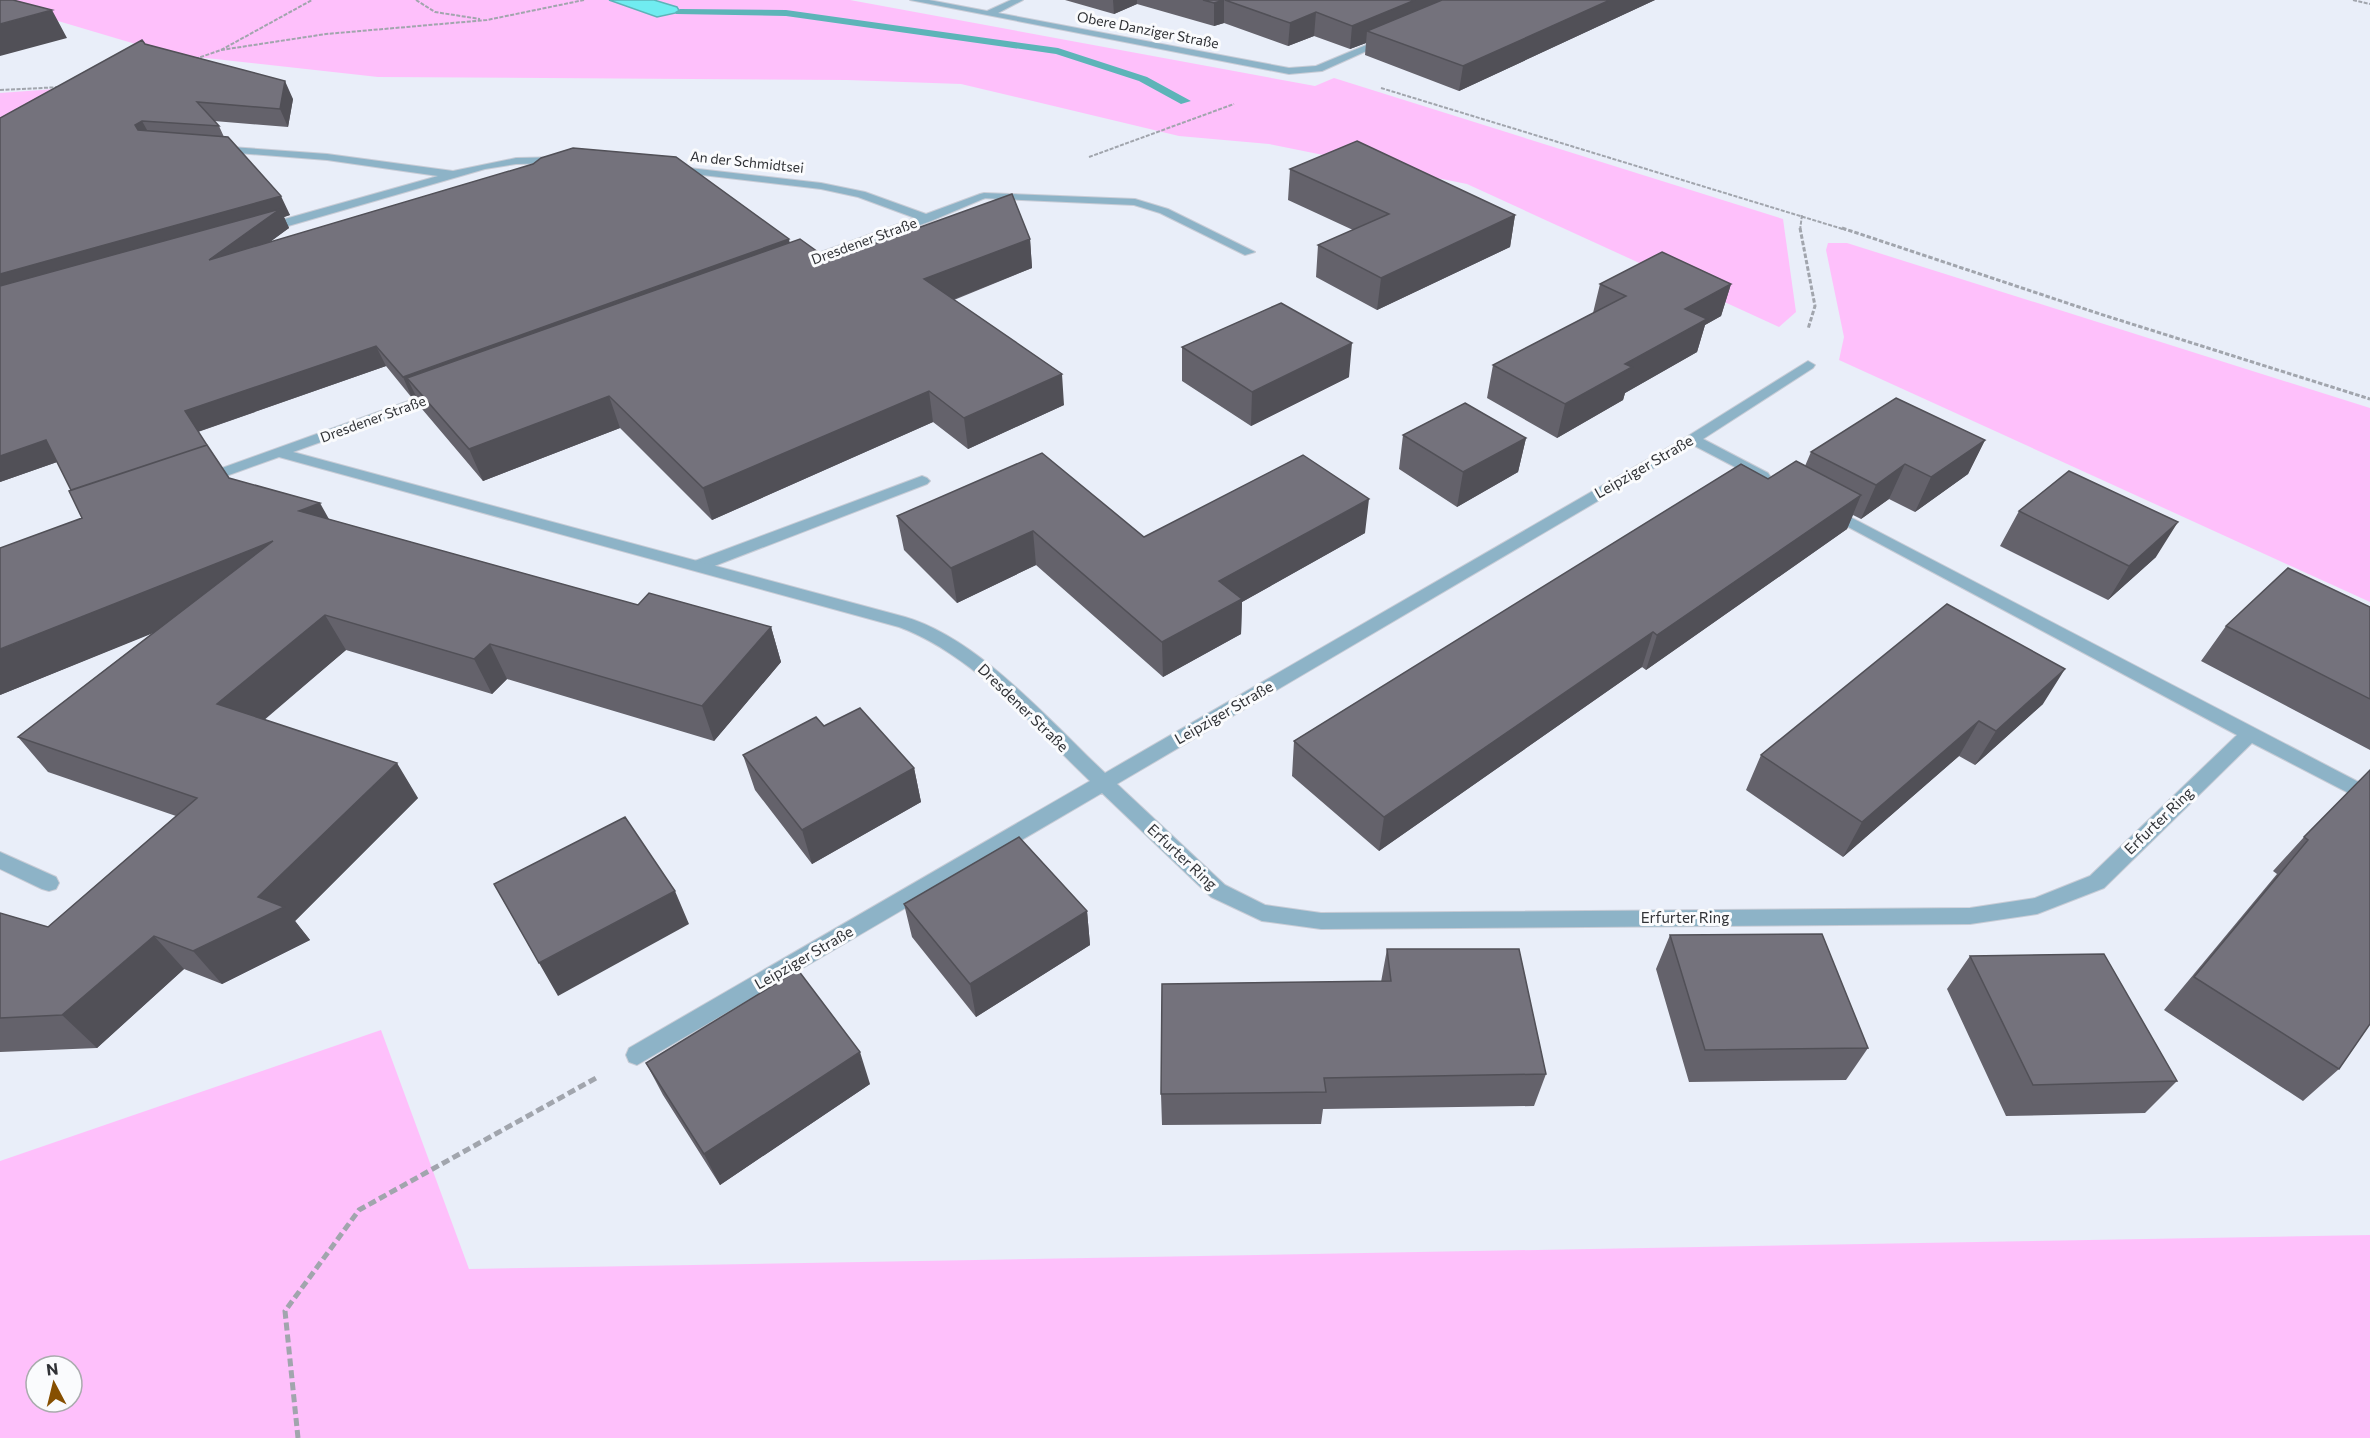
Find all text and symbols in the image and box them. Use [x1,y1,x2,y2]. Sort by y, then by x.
street label: Obere Danziger Straße [1076,7,1221,52]
street label: An der Schmidtsei [689,147,805,176]
street label: Dresdener Straße [809,214,919,268]
street label: Dresdener Straße [318,392,428,446]
street label: Leipziger Straße [1591,431,1696,502]
street label: Dresdener Straße [975,659,1073,755]
street label: Leipziger Straße [1171,677,1276,748]
street label: Erfurter Ring [2120,783,2196,858]
street label: Erfurter Ring [1144,819,1221,893]
street label: Erfurter Ring [1641,908,1729,926]
street label: Leipziger Straße [751,922,856,993]
north arrow [24,1354,84,1414]
text: N [45,1358,59,1379]

